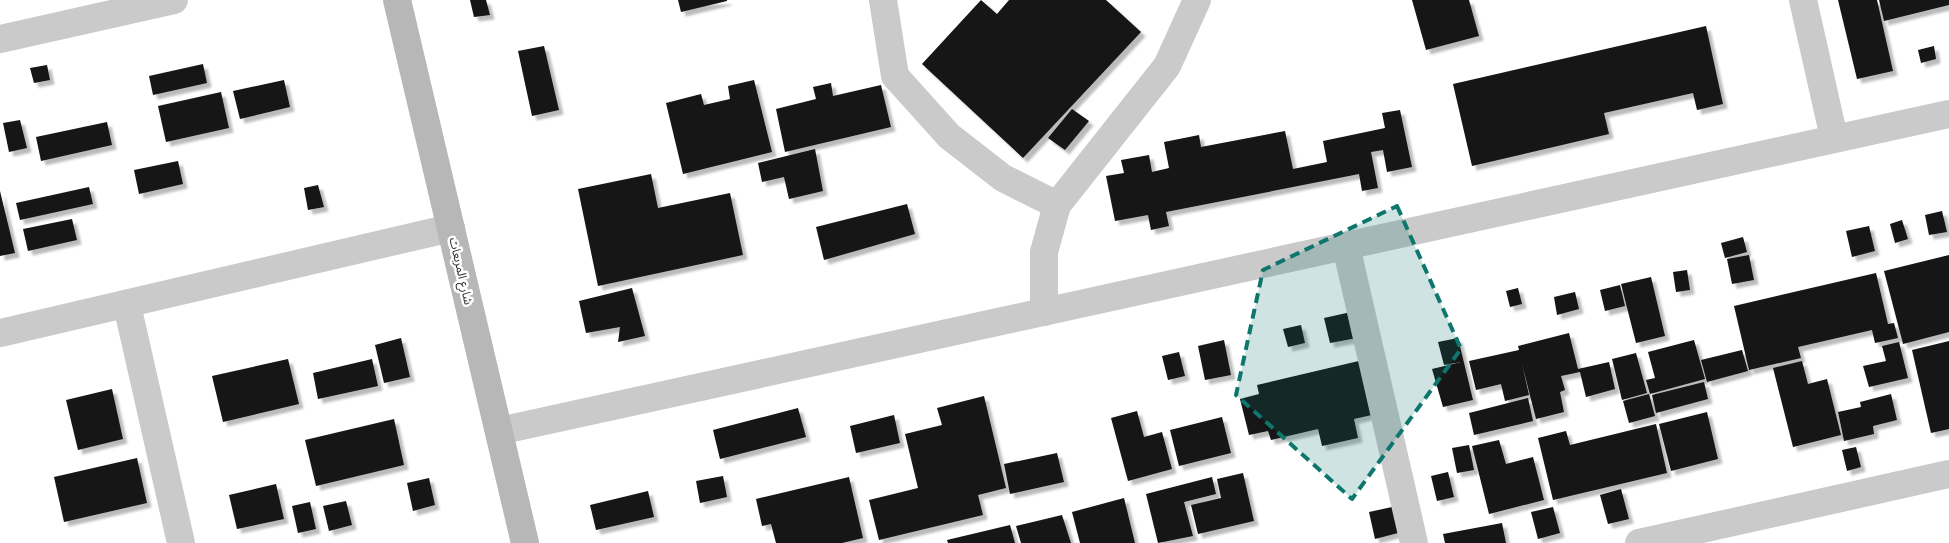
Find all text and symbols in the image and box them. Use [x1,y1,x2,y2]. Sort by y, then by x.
street label: شارع المربعات [445,236,477,306]

